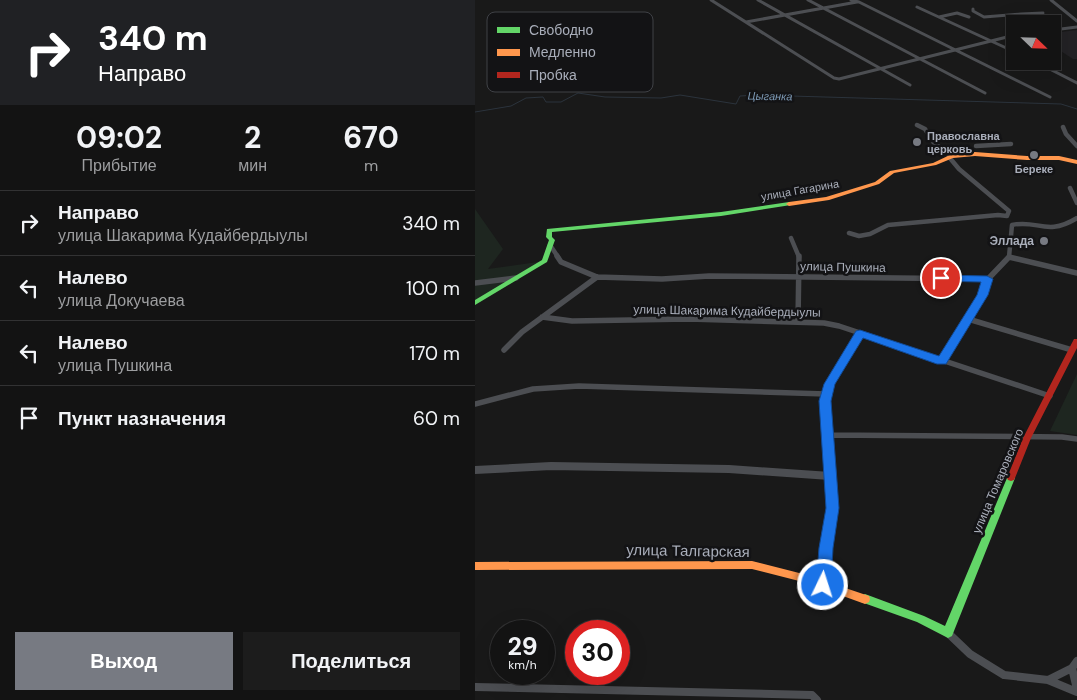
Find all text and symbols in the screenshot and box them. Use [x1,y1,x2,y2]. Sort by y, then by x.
legend [487,12,653,92]
text: 340 m [98,15,208,61]
north arrow [1006,15,1061,70]
map controls [1006,15,1061,70]
icon: right [15,20,80,85]
text: Свободно [529,21,594,39]
text: Медленно [529,43,596,61]
text: Направо [98,59,186,88]
text: Пробка [529,66,577,84]
water label: Цыганка [747,89,793,103]
text: 09:02 [76,118,162,157]
text: 2 [244,118,261,157]
text: 670 [343,118,399,157]
place label: Православна церковь [927,129,1001,156]
marker: Православна церковь [911,136,923,148]
marker: Береке [1028,149,1040,161]
text: Прибытие [82,155,157,176]
text: мин [238,155,267,176]
text: m [364,155,378,176]
place label: Береке [1015,162,1053,176]
street label: улица Гагарина [760,176,841,204]
text: Направо [58,200,139,225]
icon: right [15,209,43,237]
text: 340 m [402,211,460,236]
text: улица Шакарима Кудайбердыулы [58,225,308,246]
place label: Эллада [990,233,1034,249]
marker: Эллада [1038,235,1050,247]
pin [920,257,962,299]
street label: улица Пушкина [800,258,886,276]
icon: arrive [927,264,955,292]
text: Налево [58,265,128,290]
icon: left [15,274,43,302]
text: 100 m [406,276,460,301]
text: улица Докучаева [58,290,185,311]
street label: улица Шакарима Кудайбердыулы [633,301,821,321]
text: Налево [58,330,128,355]
icon: left [15,339,43,367]
text: 170 m [409,341,460,366]
text: улица Пушкина [58,355,172,376]
icon: arrive [15,404,43,432]
text: Пункт назначения [58,406,226,431]
text: 60 m [413,406,460,431]
street label: улица Томаровского [969,426,1027,536]
street label: улица Талгарская [626,540,750,562]
position arrow [796,558,848,610]
speed limit sign: 30 [565,620,630,685]
text: 29 [507,630,538,663]
button: Выход [15,632,233,690]
button: Поделиться [243,632,460,690]
text: km/h [508,657,537,673]

